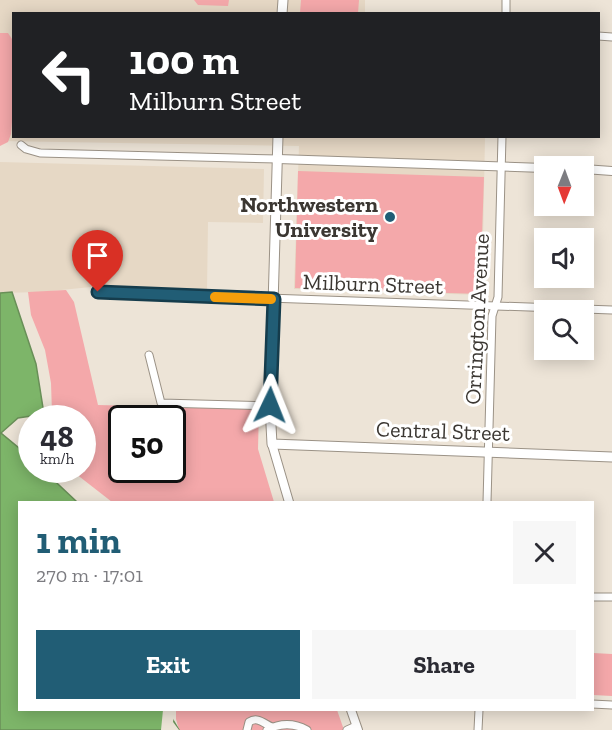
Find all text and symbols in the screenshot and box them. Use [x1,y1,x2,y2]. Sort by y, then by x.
text: 100 m [129,34,239,85]
icon: left [30,36,108,114]
text: Milburn Street [129,85,301,117]
north arrow [534,156,594,216]
map controls [534,156,594,360]
place label: Northwestern University [240,191,378,243]
marker: Northwestern University [383,210,397,224]
button: sound [534,228,594,288]
pin [72,230,123,292]
street label: Orrington Avenue [459,233,495,405]
icon: arrive [81,239,114,272]
street label: Milburn Street [302,268,444,300]
button: search [534,300,594,360]
position arrow [238,373,302,437]
speed limit sign: 50 [108,405,186,483]
street label: Central Street [376,415,511,447]
text: 48 [40,419,74,455]
text: km/h [40,450,74,468]
text: 1 min [36,519,121,562]
button: close [513,521,576,584]
text: 270 m · 17:01 [36,563,143,587]
button: Exit [36,630,300,699]
button: Share [312,630,576,699]

